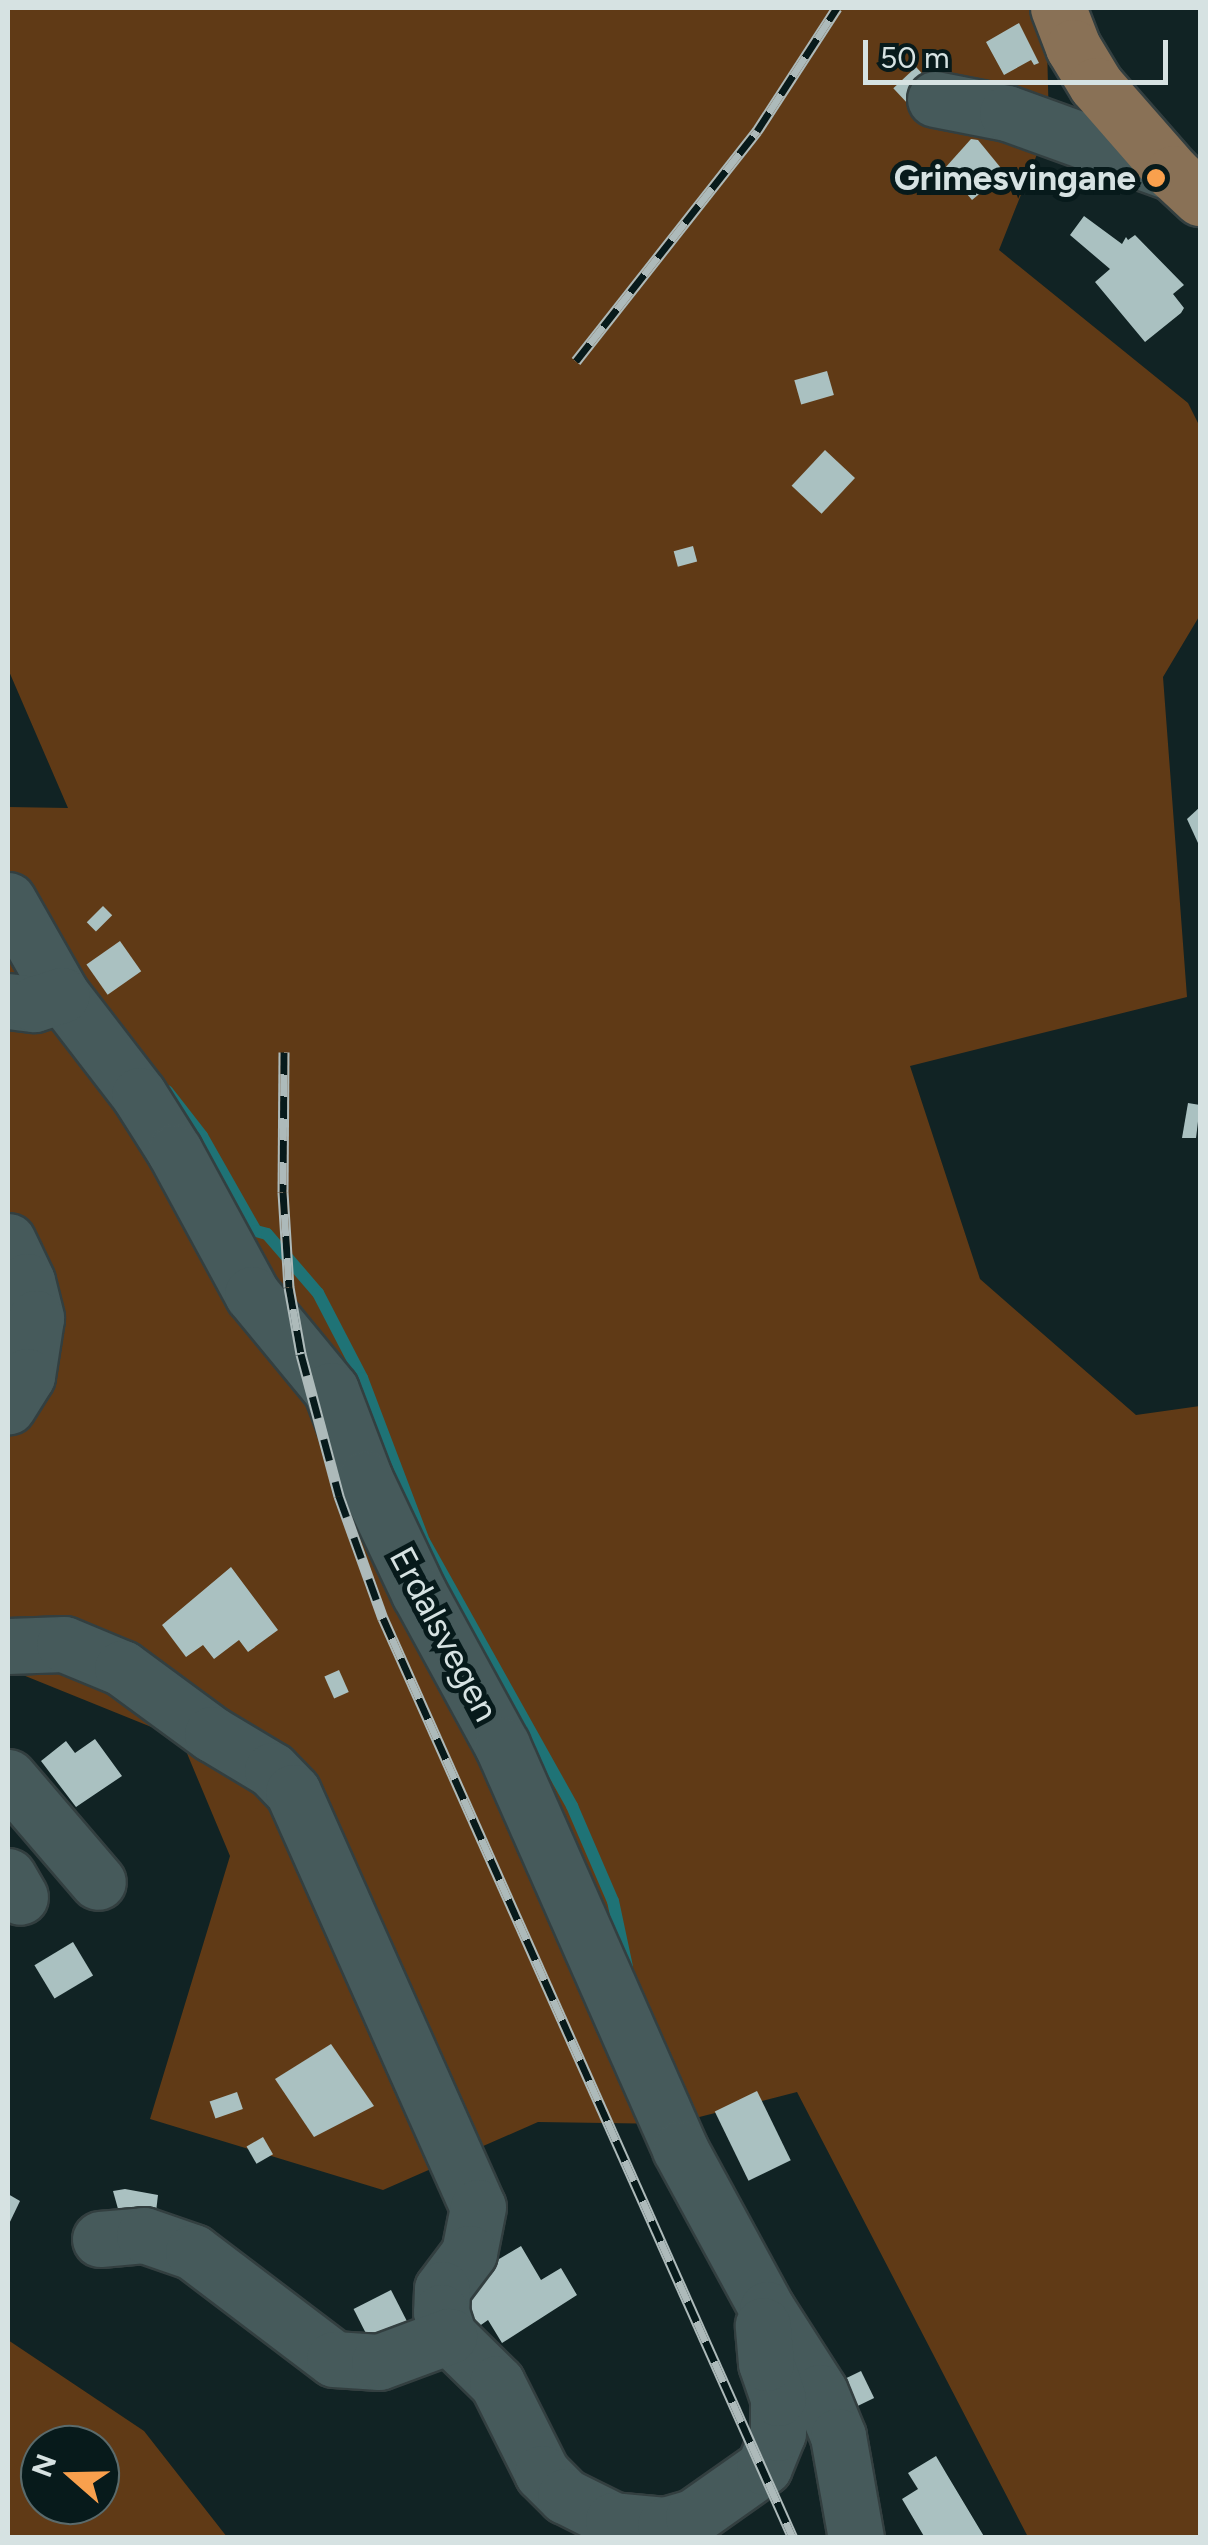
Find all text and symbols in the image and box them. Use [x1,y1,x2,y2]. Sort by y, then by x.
scale bar [868,20,1173,82]
text: 50 m [880,39,949,76]
place label: Grimesvingane [894,157,1136,199]
marker: Grimesvingane [1145,167,1167,189]
street label: Erdalsvegen [381,1540,507,1728]
north arrow [20,2425,120,2525]
text: N [24,2449,63,2481]

